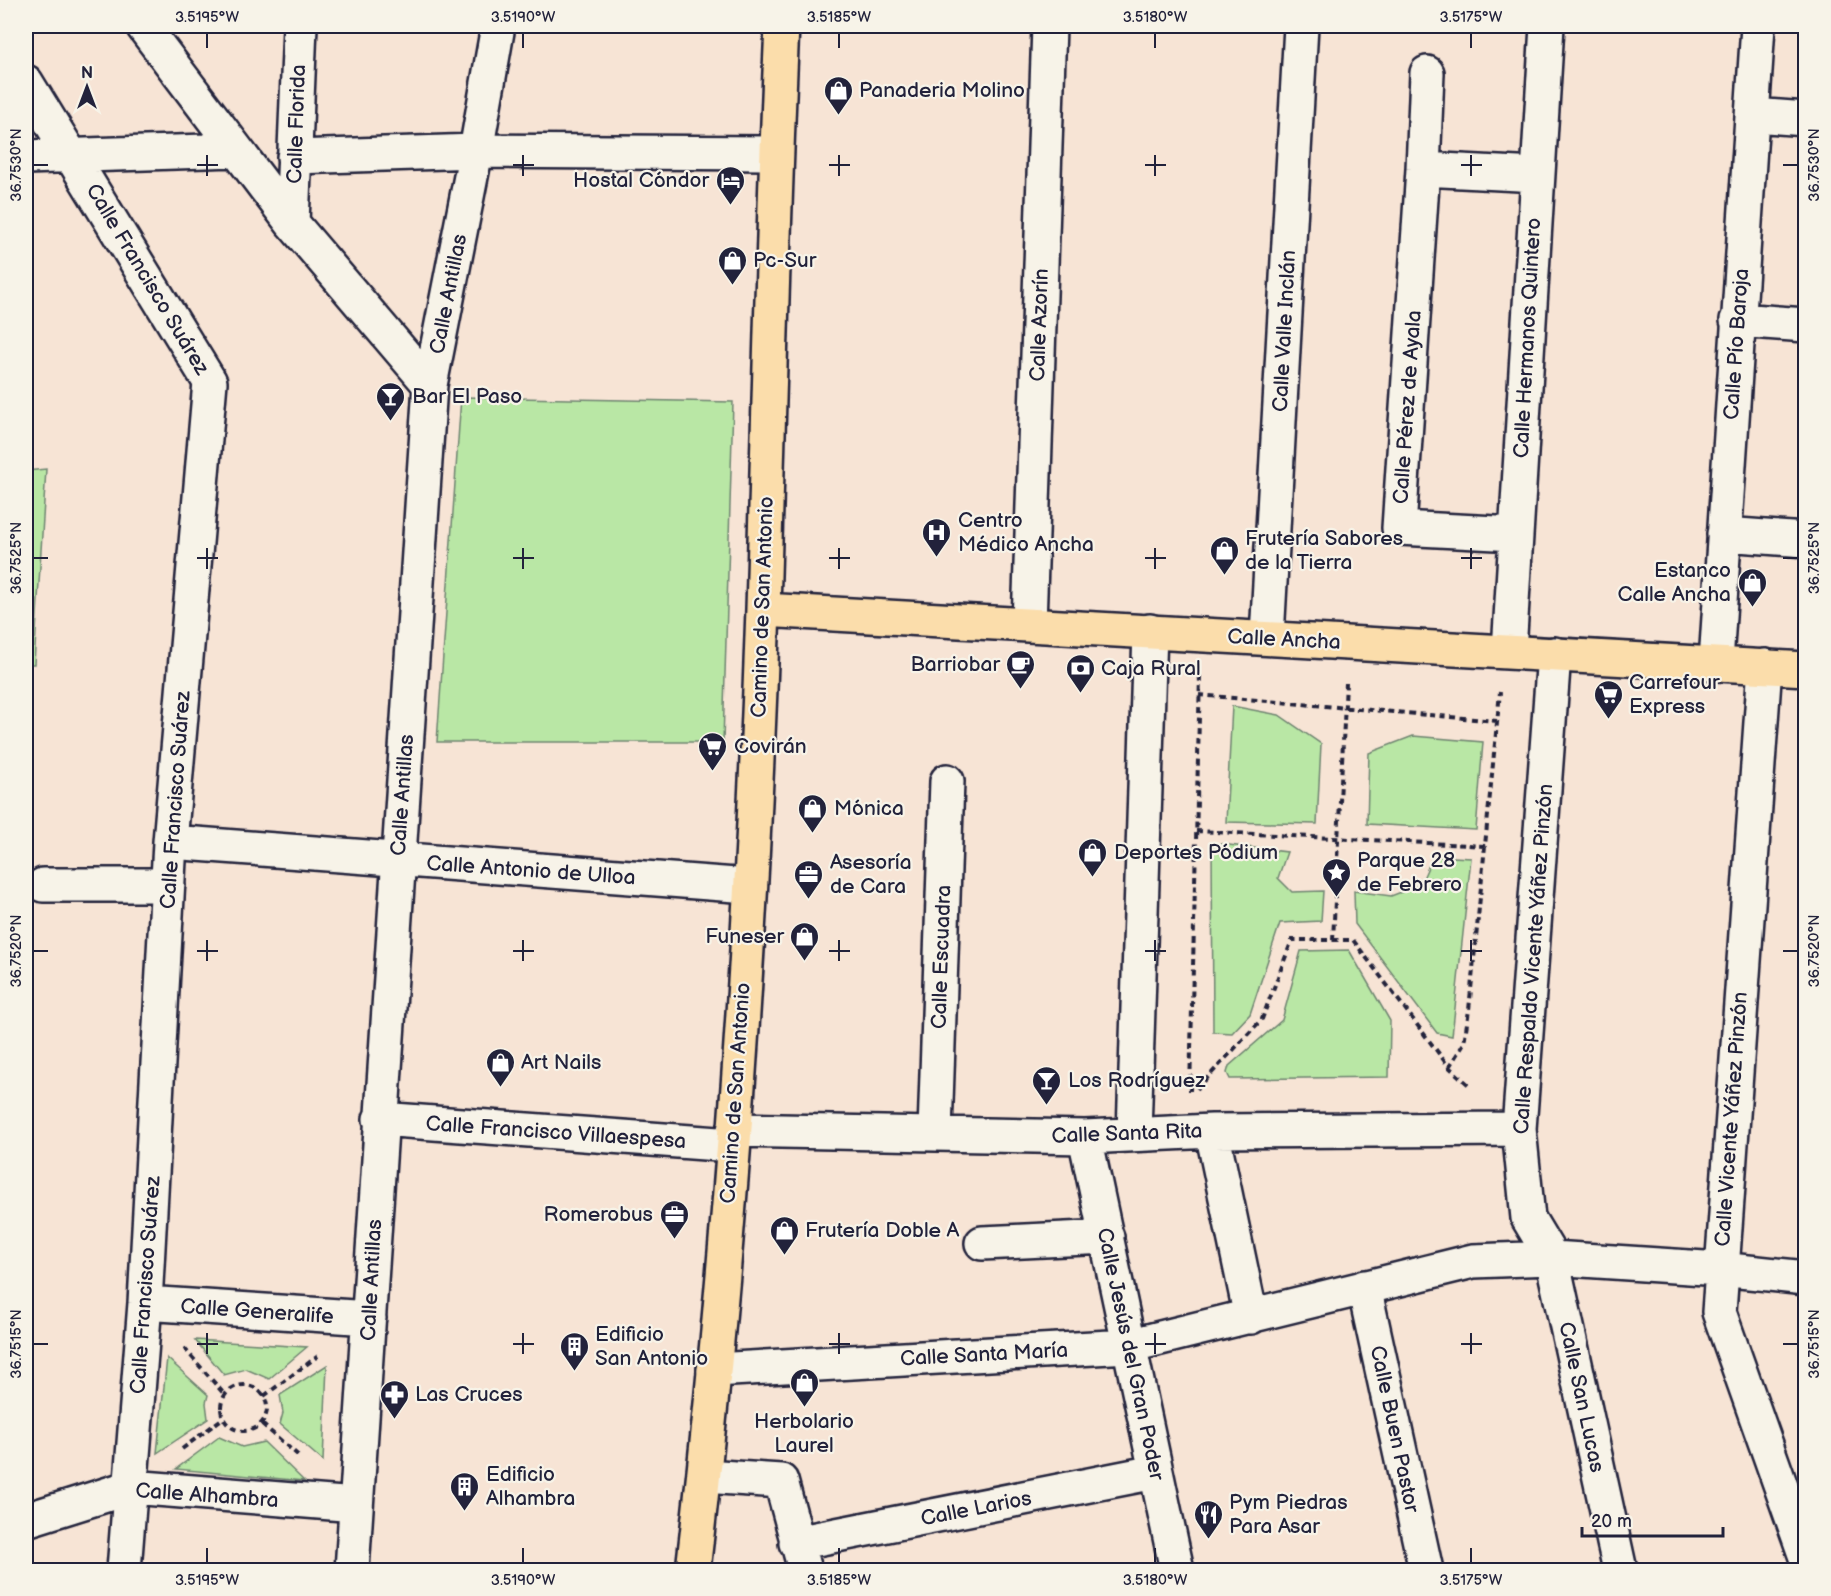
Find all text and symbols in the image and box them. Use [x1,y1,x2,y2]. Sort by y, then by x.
text: 3.5195°W [175,8,239,27]
text: 3.5190°W [491,8,556,27]
text: 3.5185°W [807,8,871,27]
text: 3.5180°W [1123,8,1188,27]
text: 3.5175°W [1440,8,1503,27]
north arrow [57,57,117,117]
text: N [81,64,93,83]
street label: Calle Florida [282,64,311,184]
shop icon: Panaderia Molino [822,74,854,116]
place label: Panaderia Molino [859,78,1025,103]
text: 36.7530°N [7,128,26,202]
text: 36.7530°N [1805,128,1824,202]
hotel icon: Hostal Cóndor [714,164,746,206]
place label: Hostal Cóndor [573,168,709,193]
street label: Calle Francisco Suárez [81,179,215,380]
street label: Calle Hermanos Quintero [1509,217,1546,459]
street label: Calle Antillas [425,232,472,356]
shop icon: Pc-Sur [716,244,748,286]
place label: Pc-Sur [753,248,817,273]
street label: Calle Valle Inclán [1268,250,1301,413]
street label: Calle Pío Baroja [1719,267,1754,421]
street label: Calle Azorín [1025,268,1054,382]
street label: Calle Pérez de Ayala [1388,309,1427,505]
bar icon: Bar El Paso [375,380,407,422]
place label: Bar El Paso [412,384,522,409]
street label: Camino de San Antonio [746,496,779,718]
place label: Centro Médico Ancha [958,508,1094,557]
hospital icon: Centro Médico Ancha [921,516,953,558]
text: 36.7525°N [7,522,26,594]
text: 36.7525°N [1805,522,1824,594]
place label: Frutería Sabores de la Tierra [1245,526,1403,575]
shop icon: Frutería Sabores de la Tierra [1208,534,1240,576]
place label: Estanco Calle Ancha [1617,558,1731,607]
shop icon: Estanco Calle Ancha [1736,566,1768,608]
street label: Calle Ancha [1227,624,1341,655]
cafe icon: Barriobar [1005,648,1037,690]
place label: Barriobar [910,652,1000,677]
bank icon: Caja Rural [1064,652,1096,694]
place label: Caja Rural [1101,656,1201,681]
place label: Carrefour Express [1629,670,1720,719]
supermarket icon: Carrefour Express [1592,678,1624,720]
street label: Calle Francisco Suárez [155,689,196,910]
supermarket icon: Covirán [697,730,729,772]
street label: Calle Antillas [386,733,419,857]
place label: Covirán [734,734,807,759]
street label: Calle Respaldo Vicente Yáñez Pinzón [1509,783,1558,1135]
shop icon: Mónica [797,792,829,834]
place label: Mónica [834,796,904,821]
shop icon: Deportes Pódium [1077,836,1109,878]
place label: Deportes Pódium [1114,840,1278,865]
place label: Parque 28 de Febrero [1357,848,1462,897]
place label: Asesoría de Cara [830,850,912,899]
street label: Calle Antonio de Ulloa [426,851,636,890]
place icon: Parque 28 de Febrero [1320,856,1352,898]
office icon: Asesoría de Cara [793,858,825,900]
street label: Calle Escuadra [926,885,957,1030]
text: 36.7520°N [7,914,26,988]
text: 36.7520°N [1805,914,1824,988]
shop icon: Funeser [789,920,821,962]
place label: Funeser [705,924,784,949]
street label: Camino de San Antonio [715,982,756,1204]
street label: Calle Vicente Yáñez Pinzón [1710,991,1753,1247]
shop icon: Art Nails [484,1046,516,1088]
place label: Art Nails [521,1050,601,1075]
bar icon: Los Rodríguez [1031,1064,1063,1106]
place label: Los Rodríguez [1068,1068,1206,1093]
street label: Calle Francisco Villaespesa [425,1111,687,1154]
street label: Calle Santa Rita [1051,1118,1203,1149]
street label: Calle Francisco Suárez [125,1174,166,1395]
office icon: Romerobus [658,1198,690,1240]
place label: Romerobus [544,1202,653,1227]
shop icon: Frutería Doble A [768,1214,800,1256]
place label: Frutería Doble A [805,1218,960,1243]
street label: Calle Antillas [356,1219,387,1341]
street label: Calle Jesús del Gran Poder [1092,1226,1170,1483]
street label: Calle Generalife [180,1294,334,1329]
text: 36.7515°N [7,1309,26,1379]
text: 36.7515°N [1805,1309,1824,1379]
street label: Calle San Lucas [1553,1320,1610,1475]
place label: Edificio San Antonio [595,1322,708,1371]
building icon: Edificio San Antonio [558,1330,590,1372]
street label: Calle Santa María [899,1338,1069,1371]
street label: Calle Buen Pastor [1365,1343,1425,1515]
shop icon: Herbolario Laurel [788,1366,820,1408]
pharmacy icon: Las Cruces [378,1378,410,1420]
place label: Las Cruces [415,1382,523,1407]
place label: Herbolario Laurel [754,1409,854,1458]
place label: Edificio Alhambra [486,1462,575,1511]
building icon: Edificio Alhambra [449,1470,481,1512]
street label: Calle Alhambra [134,1478,279,1513]
street label: Calle Larios [919,1486,1034,1531]
place label: Pym Piedras Para Asar [1229,1490,1348,1539]
restaurant icon: Pym Piedras Para Asar [1192,1498,1224,1540]
scale bar [1582,1500,1723,1538]
text: 20 m [1591,1511,1632,1532]
text: 3.5195°W [175,1571,239,1590]
text: 3.5190°W [491,1571,556,1590]
text: 3.5185°W [807,1571,871,1590]
text: 3.5180°W [1123,1571,1188,1590]
text: 3.5175°W [1440,1571,1503,1590]

